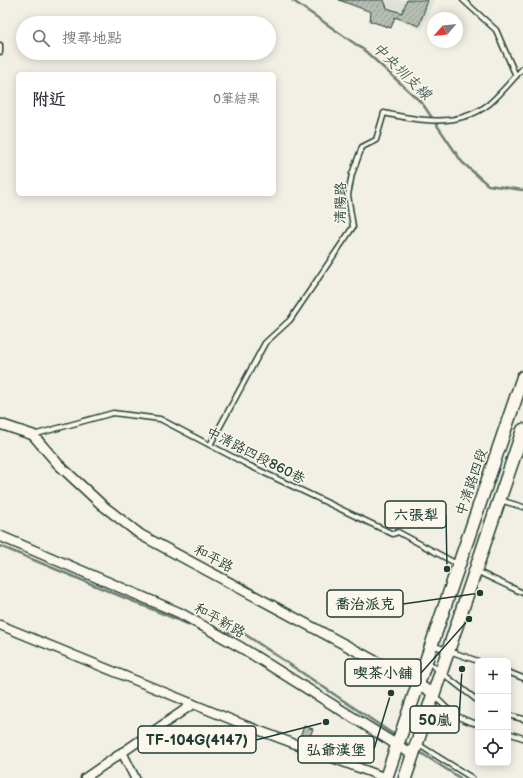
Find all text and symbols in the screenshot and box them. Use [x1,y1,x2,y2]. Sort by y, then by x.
north arrow [427,12,463,48]
search box [16,16,276,60]
icon: search [30,27,52,49]
text: 搜尋地點 [62,29,122,48]
water label: 中央圳支線 [368,38,436,105]
text: 附近 [32,90,66,110]
text: 0筆結果 [213,91,260,107]
street label: 清陽路 [332,182,349,224]
street label: 中清路四段860巷 [203,423,309,488]
street label: 中清路四段 [452,446,491,518]
callout: 六張犁 [385,501,446,528]
text: 六張犁 [393,506,439,525]
street label: 和平路 [191,541,236,576]
callout: 喬治派克 [327,590,403,617]
text: 喬治派克 [335,595,395,614]
street label: 和平新路 [191,599,248,641]
map controls [475,658,511,766]
button: + [475,658,511,694]
callout: 喫茶小舖 [345,659,421,686]
text: 喫茶小舖 [353,664,413,683]
button: − [475,694,511,730]
callout: 50嵐 [410,706,459,733]
text: 50嵐 [418,711,452,730]
callout: TF-104G(4147) [138,726,256,753]
button: locate [475,730,511,766]
text: TF-104G(4147) [146,731,248,750]
callout: 弘爺漢堡 [298,736,374,763]
text: 弘爺漢堡 [306,741,366,760]

